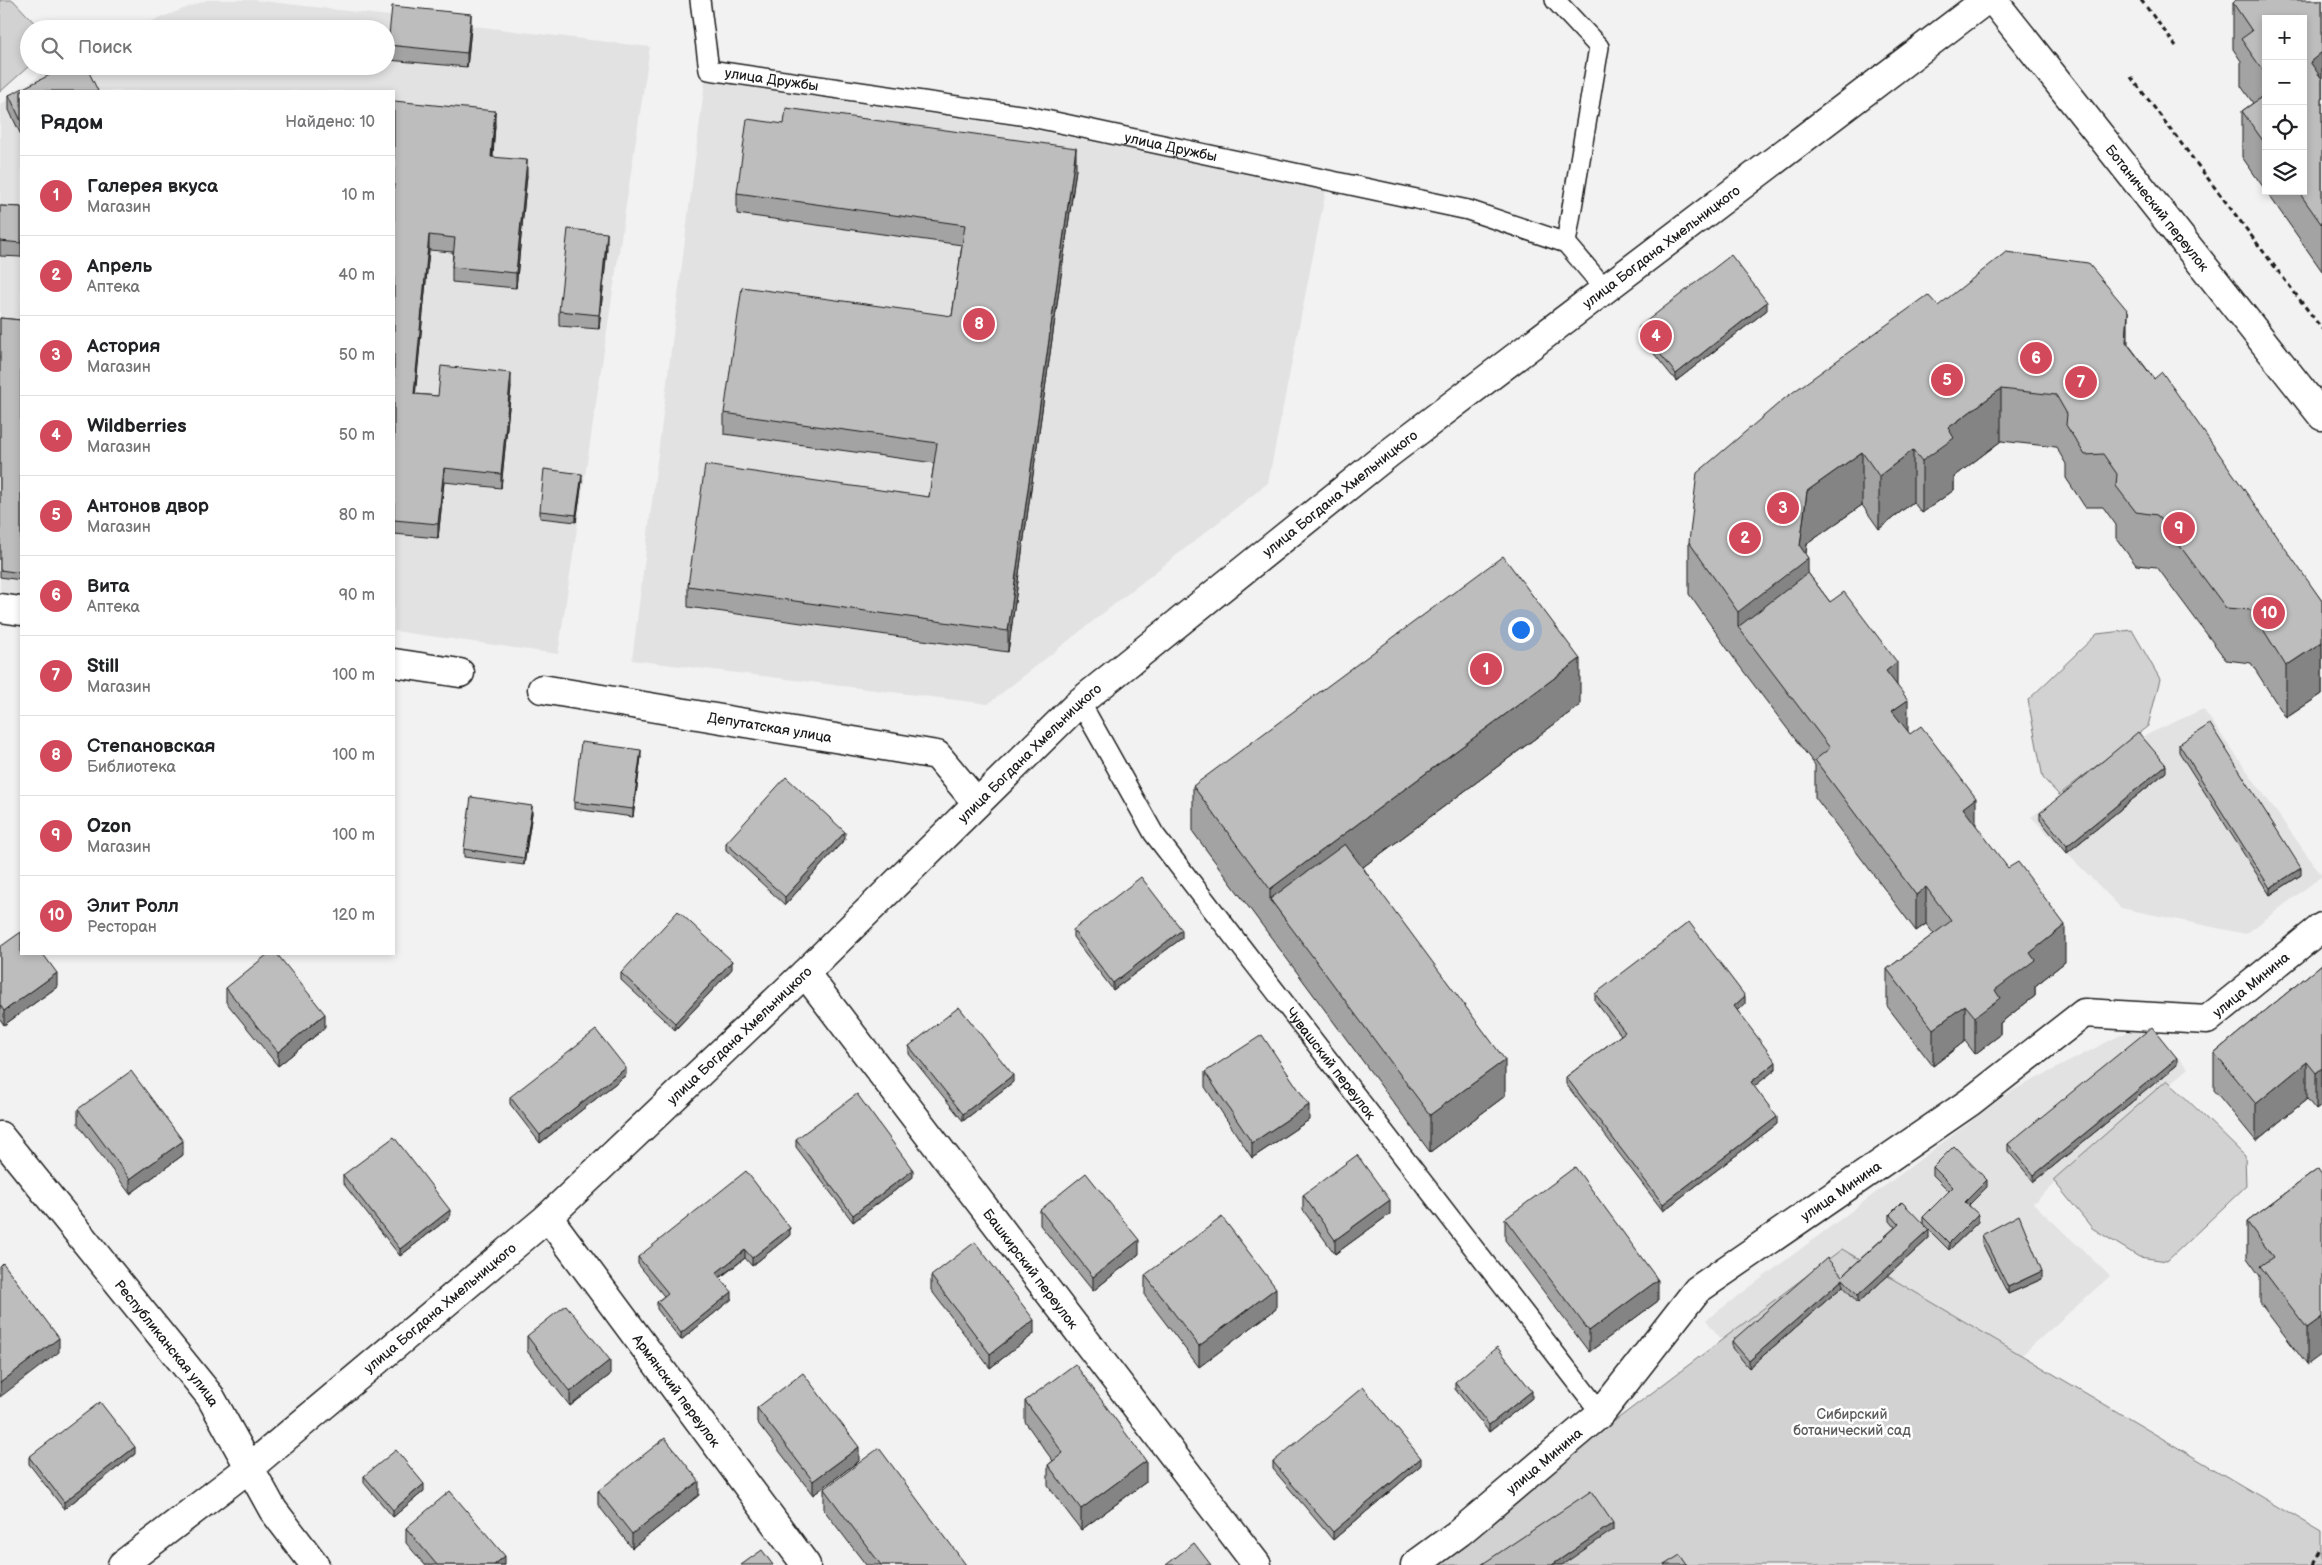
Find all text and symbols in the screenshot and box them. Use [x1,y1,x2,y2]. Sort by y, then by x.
map controls [2262,15,2307,195]
button: + [2262,15,2307,60]
search box [20,20,395,75]
icon: search [38,34,66,62]
text: Поиск [78,36,132,59]
button: − [2262,60,2307,105]
street label: улица Дружбы [724,64,820,94]
button: locate [2262,105,2307,150]
text: Рядом [40,110,103,135]
text: Найдено: 10 [285,113,375,132]
street label: улица Дружбы [1123,129,1219,165]
street label: Ботанический переулок [2102,141,2213,275]
button: layers [2262,150,2307,195]
text: Галерея вкуса [87,175,218,198]
street label: улица Богдана Хмельницкого [1579,181,1743,312]
text: 1 [53,186,59,205]
text: 10 m [342,186,375,205]
text: Магазин [87,198,151,217]
text: Апрель [87,255,152,278]
text: 2 [51,266,61,285]
text: 40 m [338,266,375,285]
text: Аптека [87,278,140,297]
pin: 8 [963,305,995,343]
pin: 4 [1640,317,1672,355]
text: Астория [87,335,161,358]
pin: 6 [2020,339,2052,377]
text: 3 [51,346,61,365]
text: 50 m [339,346,375,365]
text: Магазин [87,358,151,377]
pin: 5 [1931,361,1963,399]
pin: 7 [2065,363,2097,401]
text: Wildberries [87,415,187,438]
text: 4 [51,426,61,445]
text: 50 m [339,426,375,445]
street label: улица Богдана Хмельницкого [1259,426,1421,560]
text: Магазин [87,438,151,457]
pin: 3 [1767,489,1799,527]
text: Антонов двор [87,495,209,518]
text: 5 [51,506,61,525]
text: 80 m [339,506,375,525]
pin: 9 [2163,509,2195,547]
text: Магазин [87,518,151,537]
pin: 2 [1729,519,1761,557]
text: Вита [87,575,130,598]
text: 6 [51,586,61,605]
text: 90 m [339,586,375,605]
pin: 10 [2253,594,2285,632]
text: Аптека [87,598,140,617]
your location [1508,617,1534,643]
pin: 1 [1470,650,1502,688]
text: Still [87,655,119,678]
text: 7 [52,666,60,685]
text: 100 m [332,666,375,685]
text: Магазин [87,678,151,697]
street label: улица Богдана Хмельницкого [954,680,1105,826]
street label: Депутатская улица [706,708,834,746]
text: Степановская [87,735,215,758]
text: 8 [51,746,61,765]
text: 100 m [332,746,375,765]
text: Библиотека [87,758,176,777]
text: Ozon [87,815,131,838]
text: 9 [51,826,61,845]
text: 100 m [332,826,375,845]
text: Магазин [87,838,151,857]
text: Элит Ролл [87,895,179,918]
text: 10 [48,906,64,925]
text: 120 m [332,906,375,925]
text: Ресторан [87,918,157,937]
street label: улица Минина [2209,948,2293,1021]
street label: улица Богдана Хмельницкого [663,963,815,1108]
street label: Чувашский переулок [1282,1004,1380,1123]
street label: улица Минина [1797,1157,1885,1225]
street label: Башкирский переулок [979,1205,1082,1333]
street label: улица Богдана Хмельницкого [360,1239,519,1376]
street label: Республиканская улица [111,1276,223,1410]
street label: Армянский переулок [629,1330,724,1451]
park label: Сибирский ботанический сад [1793,1406,1911,1439]
street label: улица Минина [1503,1424,1586,1498]

